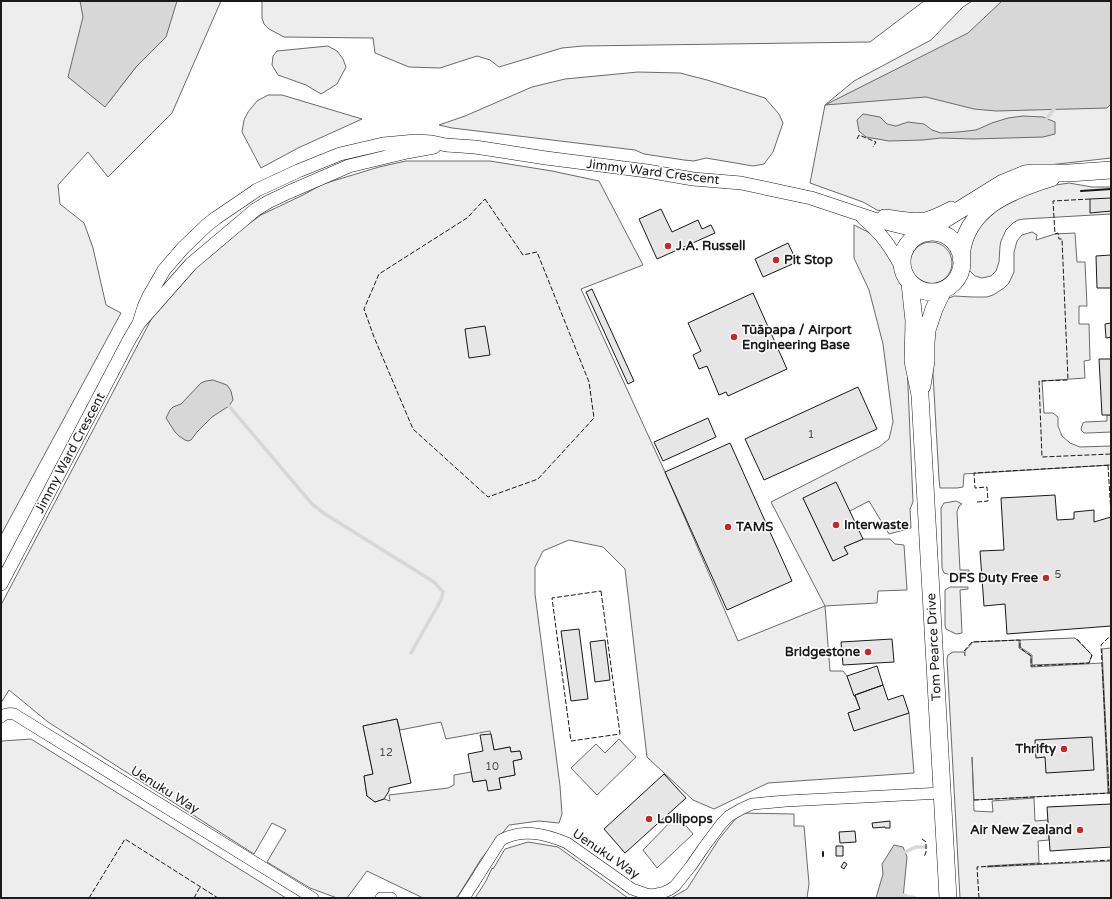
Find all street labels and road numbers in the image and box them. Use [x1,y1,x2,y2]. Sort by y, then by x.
street label: Jimmy Ward Crescent [586,156,721,188]
street label: Jimmy Ward Crescent [31,390,109,516]
street label: Tom Pearce Drive [923,593,945,701]
street label: Uenuku Way [128,763,202,817]
street label: Uenuku Way [569,826,643,882]

